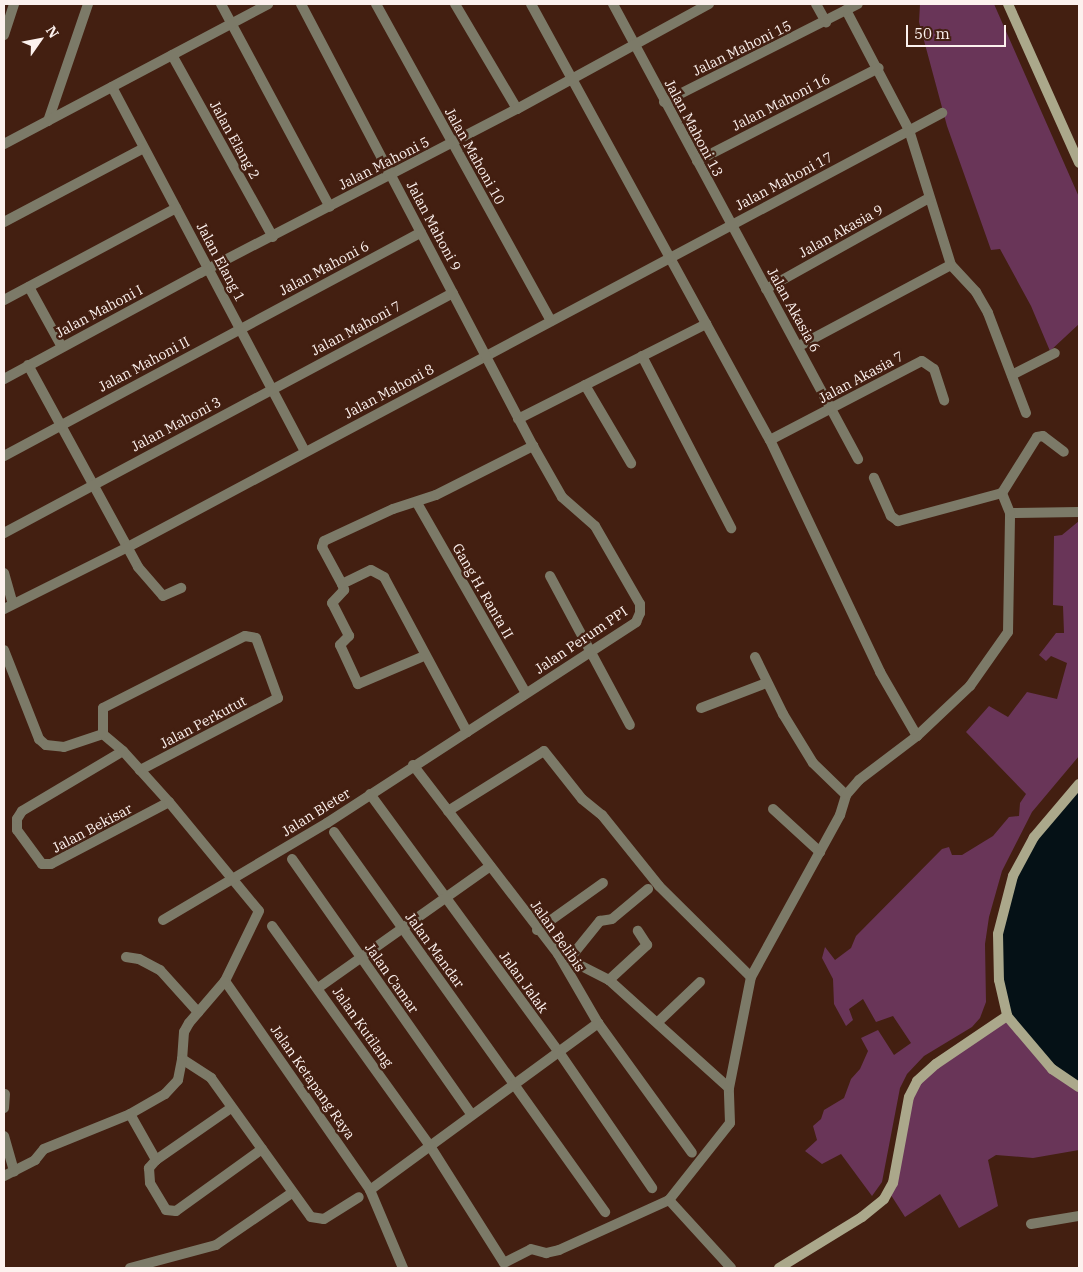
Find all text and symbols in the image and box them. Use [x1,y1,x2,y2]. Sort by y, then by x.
north arrow [15,15,65,65]
scale bar [908,15,1008,47]
street label: Jalan Mahoni 15 [690,17,794,79]
text: N [42,22,63,41]
text: 50 m [914,24,950,43]
street label: Jalan Mahoni 16 [729,70,833,134]
street label: Jalan Mahoni 13 [661,76,727,180]
street label: Jalan Elang 2 [207,98,263,182]
street label: Jalan Mahoni 10 [441,105,509,207]
street label: Jalan Mahoni 5 [336,133,432,193]
street label: Jalan Mahoni 17 [732,148,836,214]
street label: Jalan Mahoni 9 [403,178,465,274]
street label: Jalan Akasia 9 [796,201,886,261]
street label: Jalan Elang 1 [193,220,249,304]
street label: Jalan Mahoni 6 [276,237,372,299]
street label: Jalan Akasia 6 [764,265,824,355]
street label: Jalan Mahoni I [53,281,145,341]
street label: Jalan Mahoni 7 [308,297,404,359]
street label: Jalan Mahoni II [96,333,192,395]
street label: Jalan Akasia 7 [816,348,906,406]
street label: Jalan Mahoni 8 [341,360,437,422]
street label: Jalan Mahoni 3 [128,393,224,455]
street label: Gang H. Ranta II [449,540,517,642]
street label: Jalan Perum PPI [532,603,630,677]
street label: Jalan Perkutut [157,692,249,752]
street label: Jalan Bleter [279,784,353,840]
street label: Jalan Bekisar [49,800,135,856]
street label: Jalan Belibis [527,897,589,975]
street label: Jalan Mandar [402,909,468,991]
street label: Jalan Camar [362,940,422,1016]
street label: Jalan Jalak [496,948,552,1016]
street label: Jalan Kutilang [329,984,397,1070]
street label: Jalan Ketapang Raya [267,1022,359,1142]

